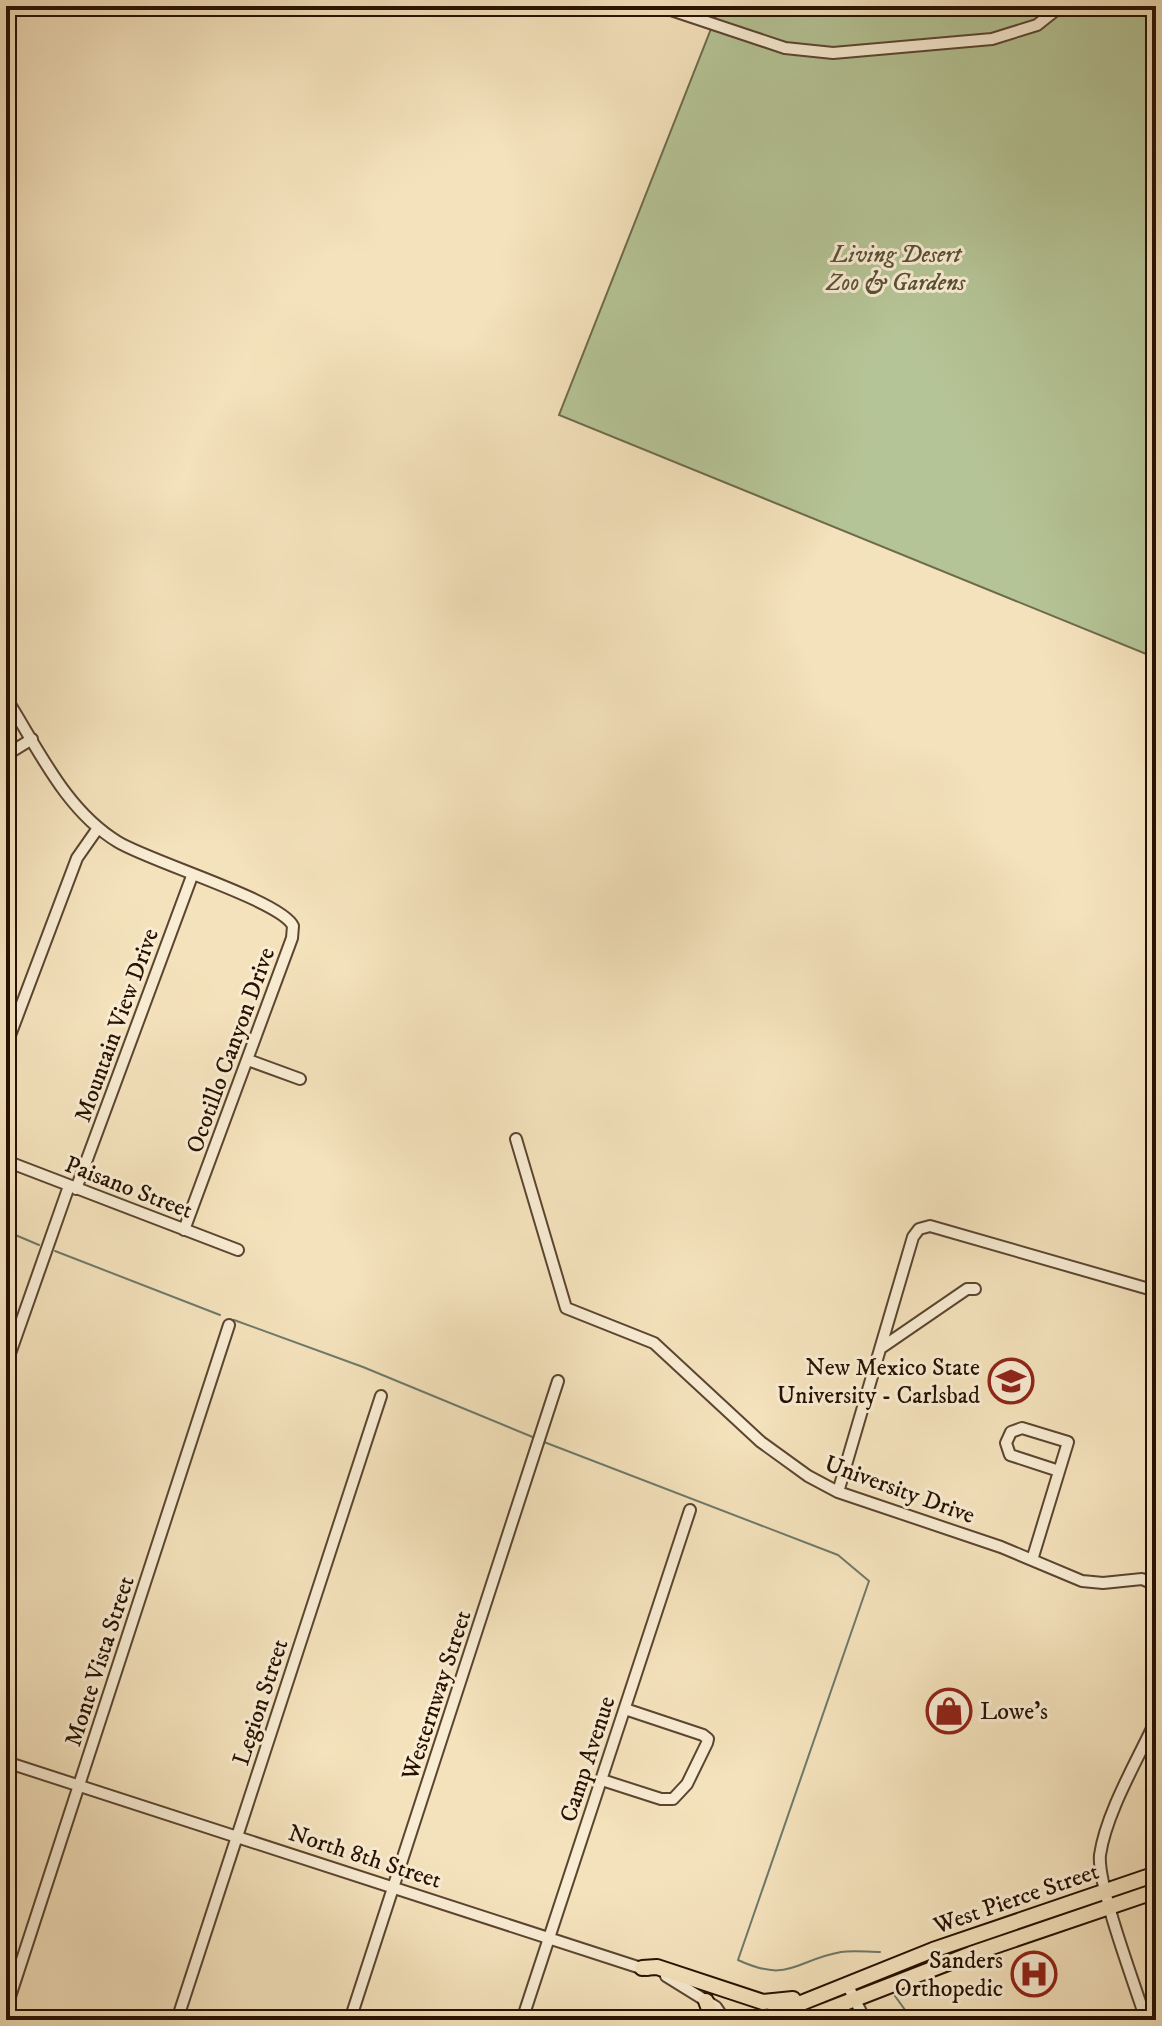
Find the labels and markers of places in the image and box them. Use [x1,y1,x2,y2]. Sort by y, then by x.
place label: New Mexico State University - Carlsbad [777,1353,980,1411]
school or university icon: New Mexico State University - Carlsbad [987,1357,1035,1405]
shop icon: Lowe's [925,1687,973,1735]
place label: Lowe's [980,1697,1048,1727]
place label: Sanders Orthopedic [895,1946,1003,2004]
hospital icon: Sanders Orthopedic [1010,1950,1058,1998]

